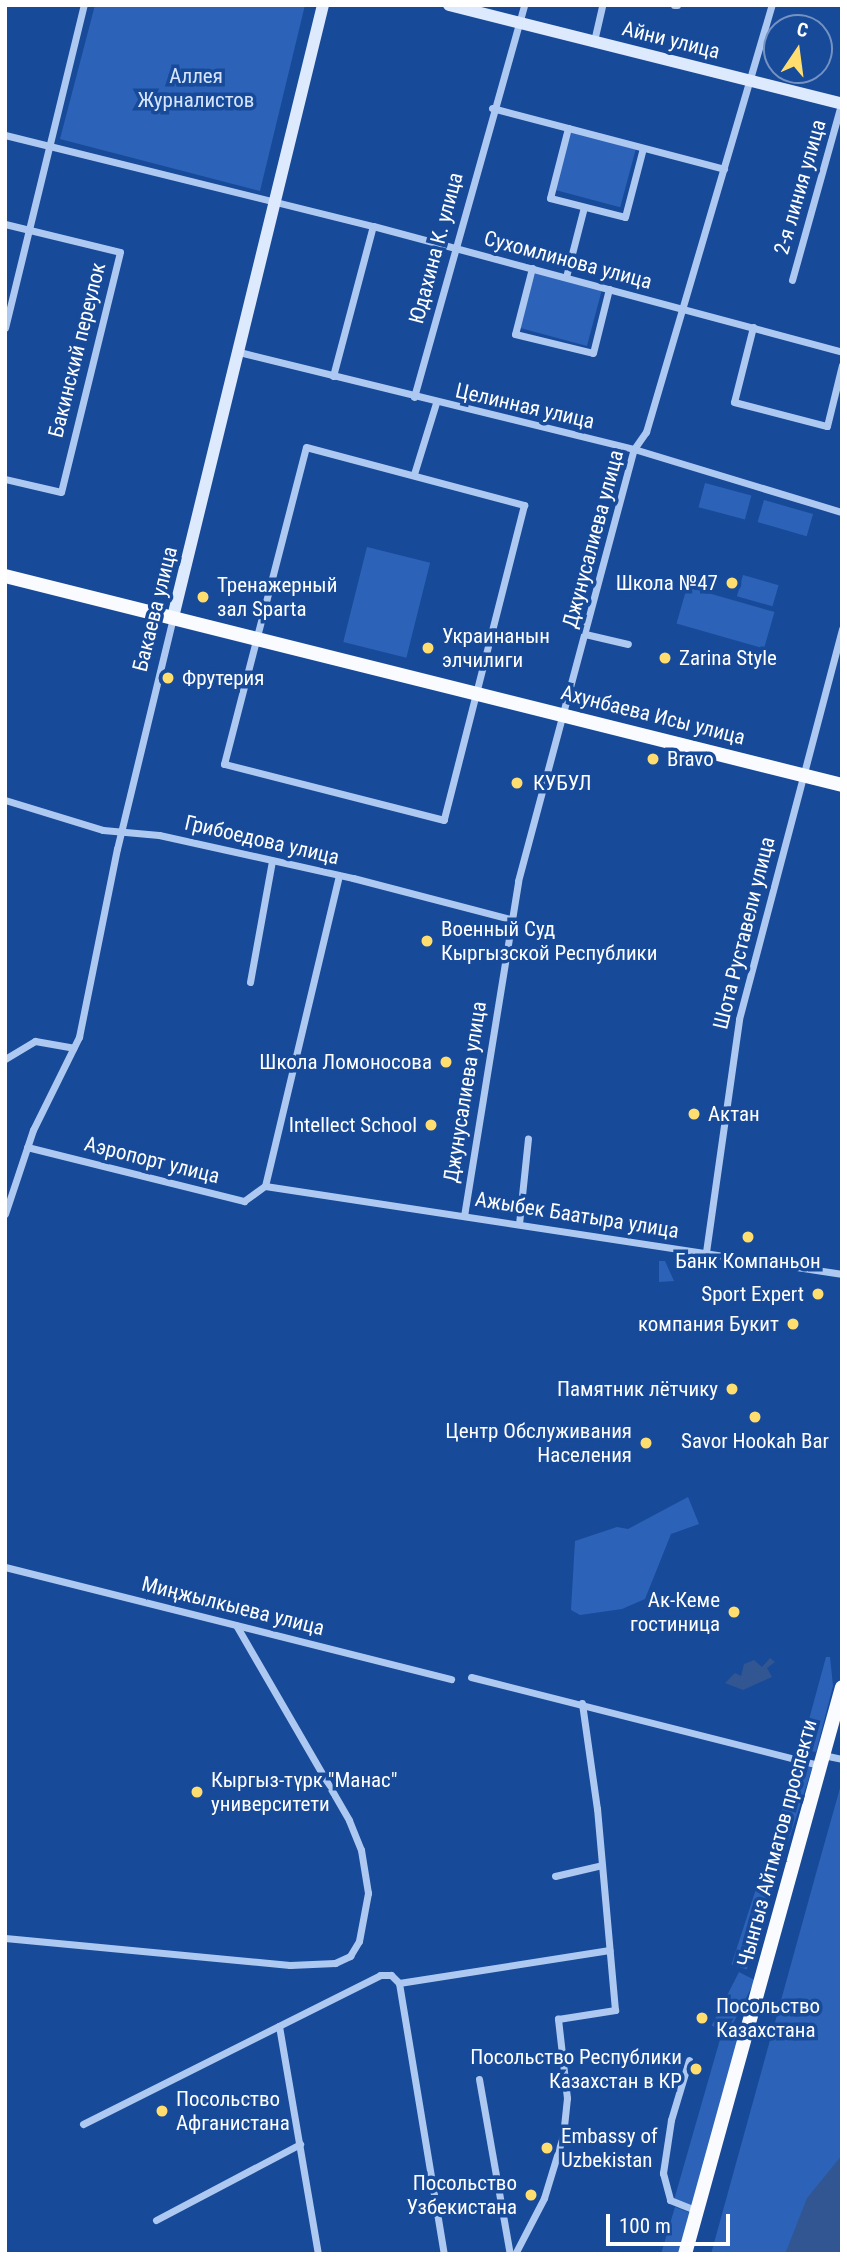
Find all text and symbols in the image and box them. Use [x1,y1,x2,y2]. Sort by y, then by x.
north arrow [763,14,833,84]
street label: Айни улица [620,16,722,64]
text: С [795,18,810,42]
park label: Аллея Журналистов [138,63,254,113]
street label: 2-я линия улица [769,117,831,257]
street label: Юдахина К. улица [404,170,468,326]
street label: Сухомлинова улица [481,225,655,295]
street label: Бакинский переулок [43,260,111,440]
street label: Целинная улица [453,378,597,434]
street label: Джунусалиева улица [557,447,629,631]
street label: Бакаева улица [127,544,183,674]
place label: Школа №47 [616,570,718,596]
place label: Тренажерный зал Sparta [217,572,337,622]
marker: Школа №47 [724,575,740,591]
marker: Тренажерный зал Sparta [195,589,211,605]
place label: Украинанын элчилиги [442,623,550,673]
marker: Украинанын элчилиги [420,640,436,656]
place label: Zarina Style [679,645,777,671]
marker: Zarina Style [657,650,673,666]
place label: Фрутерия [182,665,264,691]
marker: Фрутерия [160,670,176,686]
street label: Ахунбаева Исы улица [558,680,748,750]
place label: Bravo [667,746,714,772]
marker: Bravo [645,751,661,767]
place label: КУБУЛ [533,770,592,796]
marker: КУБУЛ [507,773,527,793]
street label: Грибоедова улица [182,810,342,870]
street label: Шота Руставели улица [708,834,780,1032]
place label: Военный Суд Кыргызской Республики [441,916,657,966]
marker: Военный Суд Кыргызской Республики [419,933,435,949]
street label: Джунусалиева улица [438,1000,492,1184]
place label: Школа Ломоносова [259,1049,432,1075]
marker: Школа Ломоносова [438,1054,454,1070]
place label: Актан [708,1101,760,1127]
marker: Актан [686,1106,702,1122]
place label: Intellect School [289,1112,417,1138]
marker: Intellect School [423,1117,439,1133]
street label: Аэропорт улица [82,1131,222,1189]
street label: Ажыбек Баатыра улица [473,1186,681,1244]
marker: Банк Компаньон [740,1229,756,1245]
place label: Банк Компаньон [675,1248,821,1274]
place label: Sport Expert [701,1281,804,1307]
marker: Sport Expert [810,1286,826,1302]
place label: компания Букит [638,1311,779,1337]
marker: компания Букит [785,1316,801,1332]
place label: Памятник лётчику [557,1376,718,1402]
marker: Памятник лётчику [724,1381,740,1397]
marker: Savor Hookah Bar [747,1409,763,1425]
place label: Центр Обслуживания Населения [445,1418,632,1468]
place label: Savor Hookah Bar [681,1428,829,1454]
marker: Центр Обслуживания Населения [638,1435,654,1451]
street label: Миңжылкыева улица [139,1571,327,1641]
place label: Ак-Кеме гостиница [630,1587,720,1637]
marker: Ак-Кеме гостиница [726,1604,742,1620]
street label: Чынгыз Айтматов проспекти [732,1717,822,1969]
place label: Кыргыз-түрк "Манас" университети [211,1767,397,1817]
marker: Кыргыз-түрк "Манас" университети [189,1784,205,1800]
place label: Посольство Казахстана [716,1993,820,2043]
marker: Посольство Казахстана [694,2010,710,2026]
place label: Посольство Республики Казахстан в КР [470,2044,682,2094]
marker: Посольство Республики Казахстан в КР [688,2061,704,2077]
place label: Посольство Афганистана [176,2086,290,2136]
marker: Посольство Афганистана [154,2103,170,2119]
place label: Embassy of Uzbekistan [561,2123,658,2173]
marker: Embassy of Uzbekistan [539,2140,555,2156]
place label: Посольство Узбекистана [406,2170,517,2220]
marker: Посольство Узбекистана [523,2187,539,2203]
scale bar [609,2200,733,2244]
text: 100 m [619,2214,671,2238]

